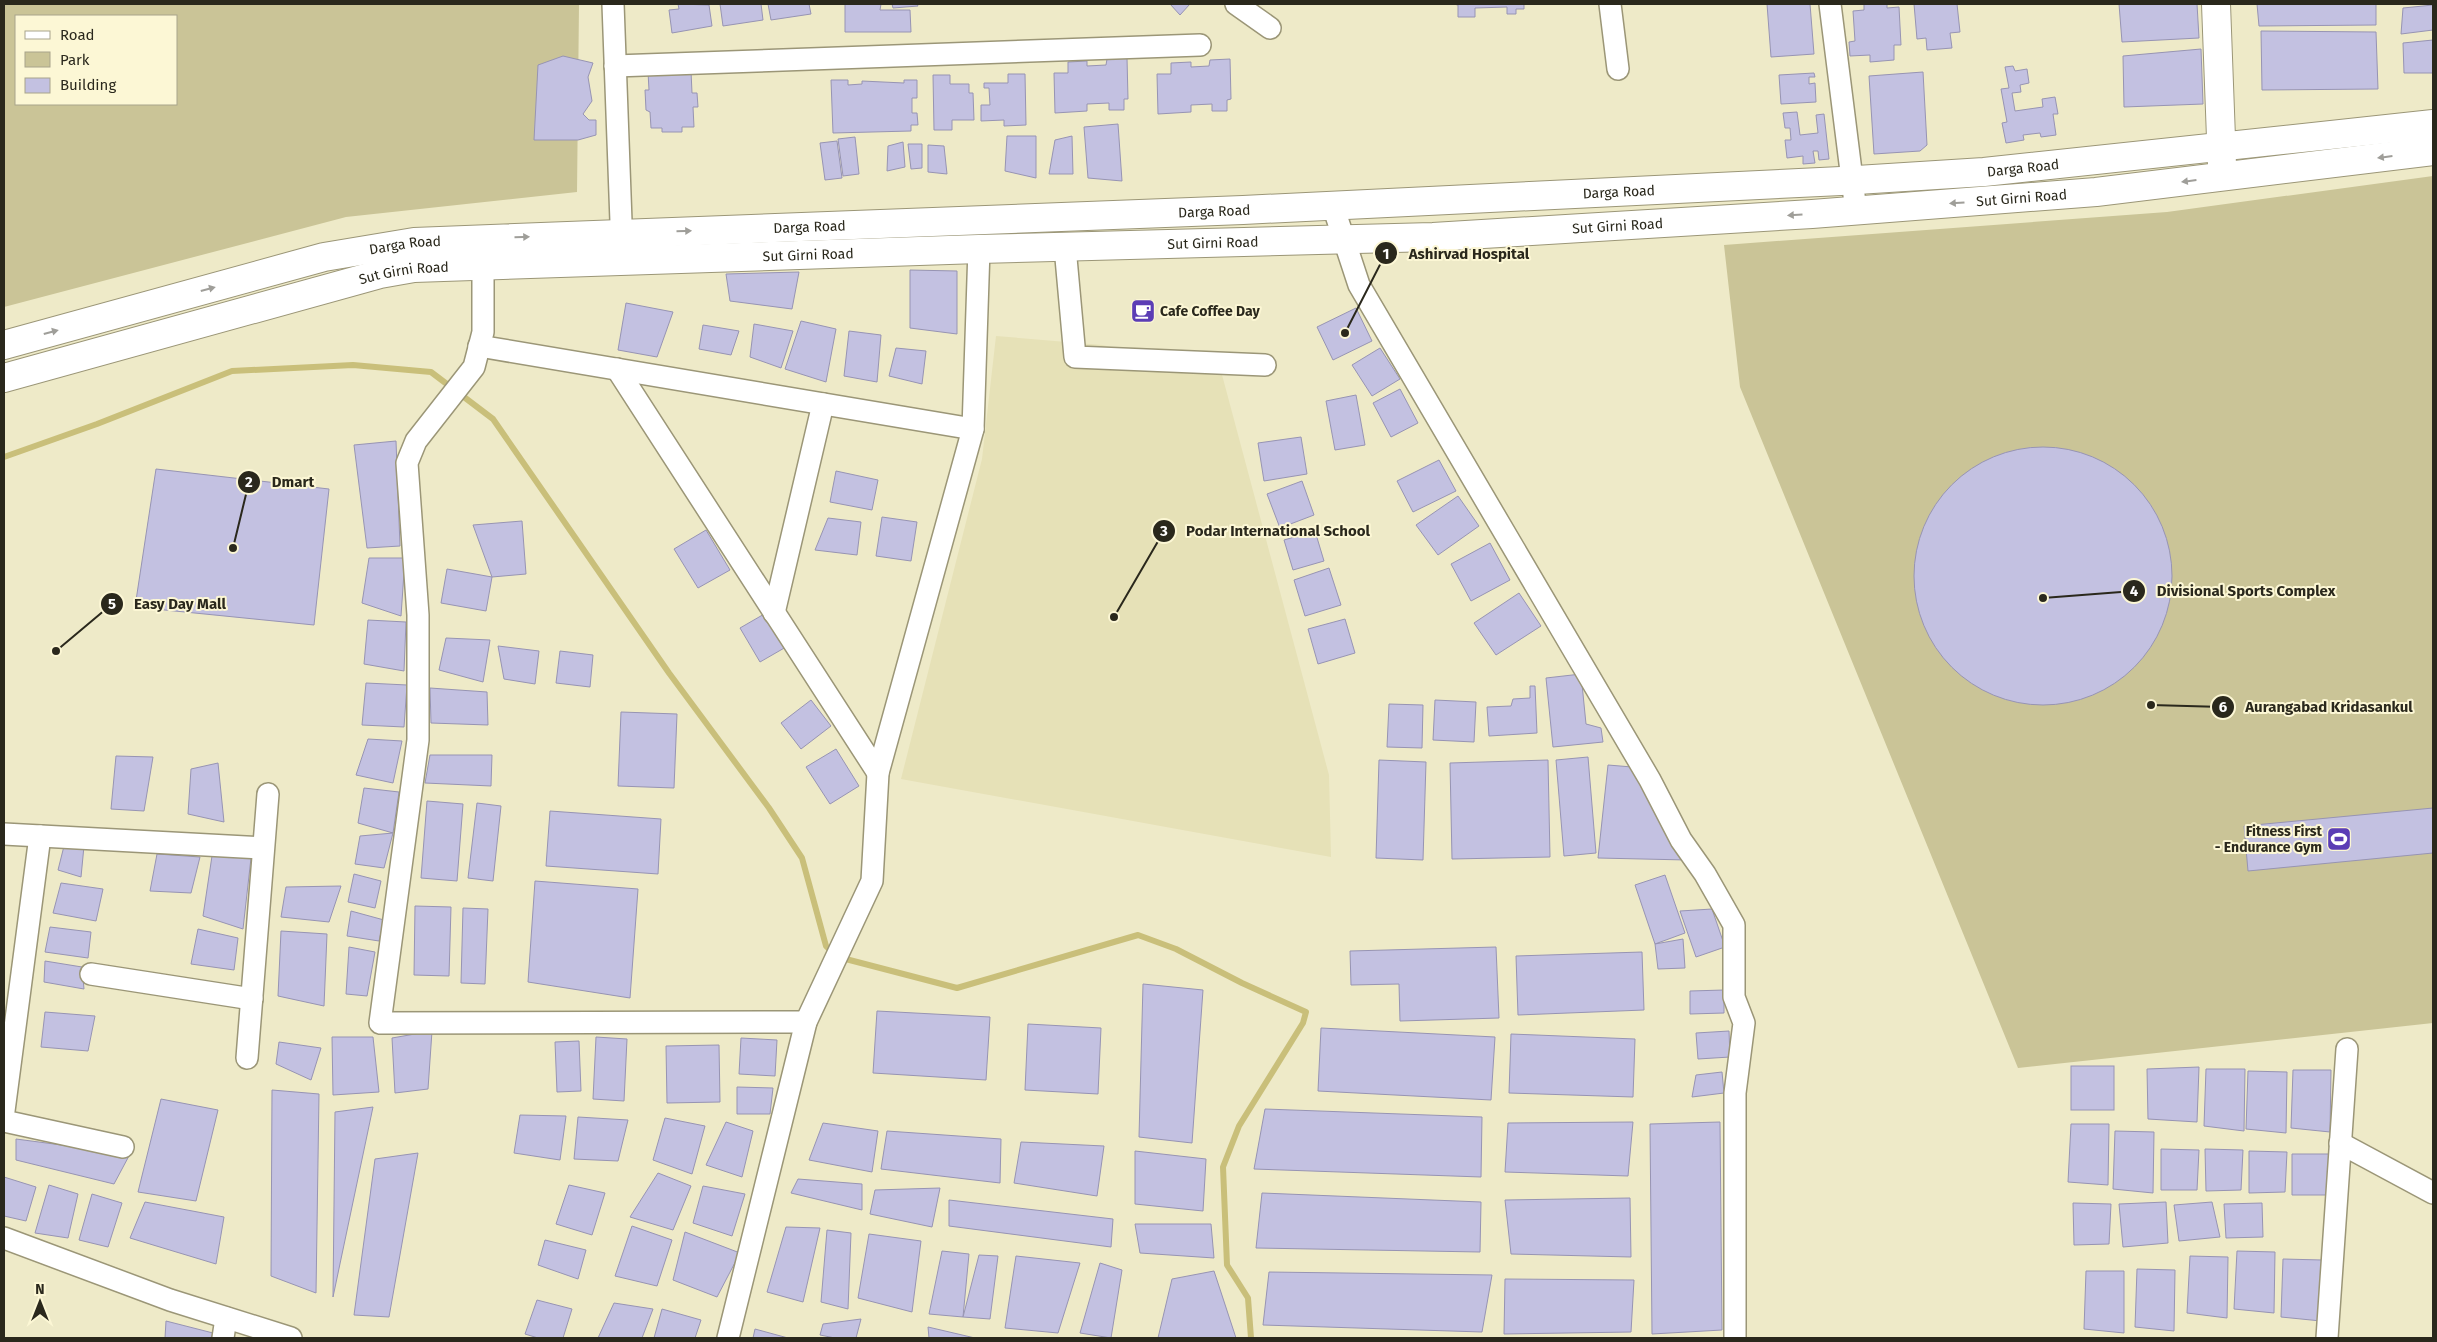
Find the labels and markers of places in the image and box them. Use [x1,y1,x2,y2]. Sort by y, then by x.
callout: Ashirvad Hospital [1373,238,1539,268]
cafe icon: Cafe Coffee Day [1130,298,1156,324]
place label: Cafe Coffee Day [1160,303,1260,320]
callout: Dmart [237,467,324,497]
callout: Podar International School [1151,516,1380,546]
callout: Divisional Sports Complex [2122,576,2345,606]
callout: Easy Day Mall [100,589,236,619]
callout: Aurangabad Kridasankul [2210,692,2423,722]
place label: Fitness First - Endurance Gym [2215,823,2323,856]
sports icon: Fitness First - Endurance Gym [2326,826,2352,852]

